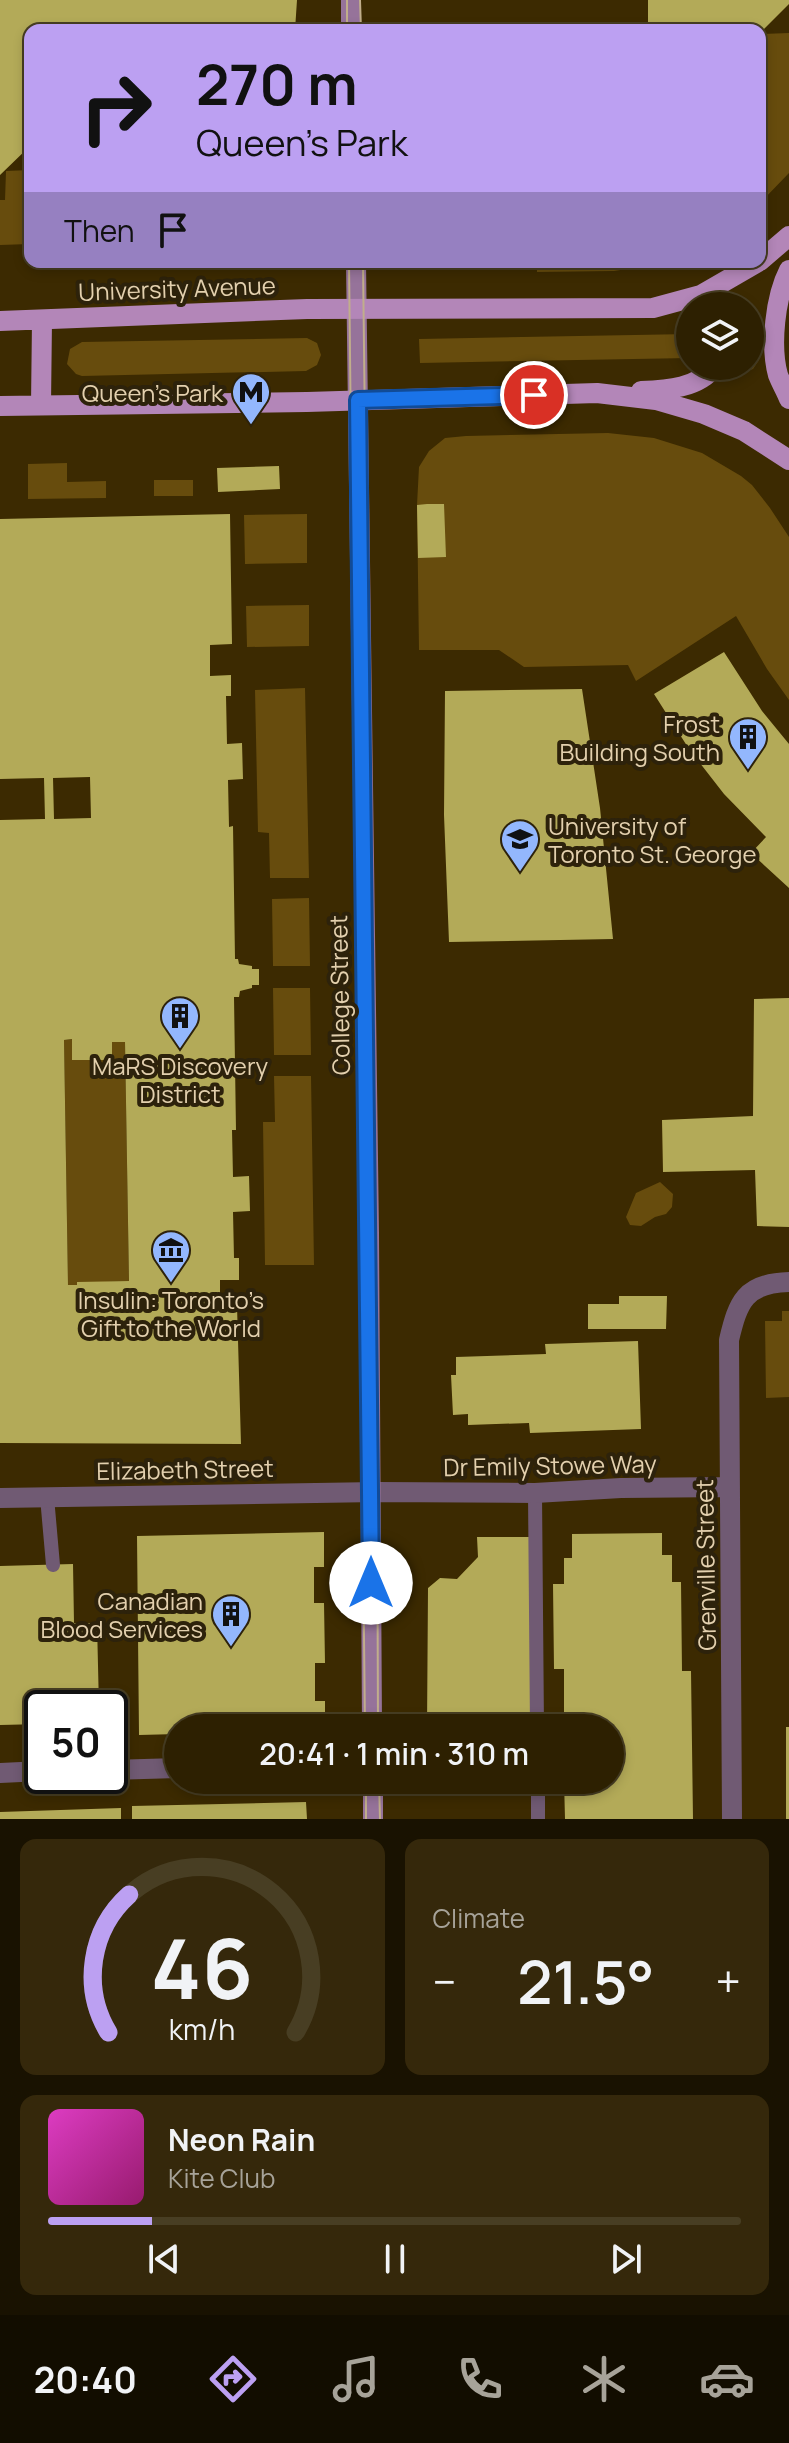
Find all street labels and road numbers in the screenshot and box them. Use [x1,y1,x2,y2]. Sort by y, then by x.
street label: University Avenue [78,268,276,308]
street label: College Street [321,915,357,1075]
street label: Dr Emily Stowe Way [443,1447,657,1483]
street label: Elizabeth Street [96,1451,274,1487]
street label: Grenville Street [687,1479,723,1651]

